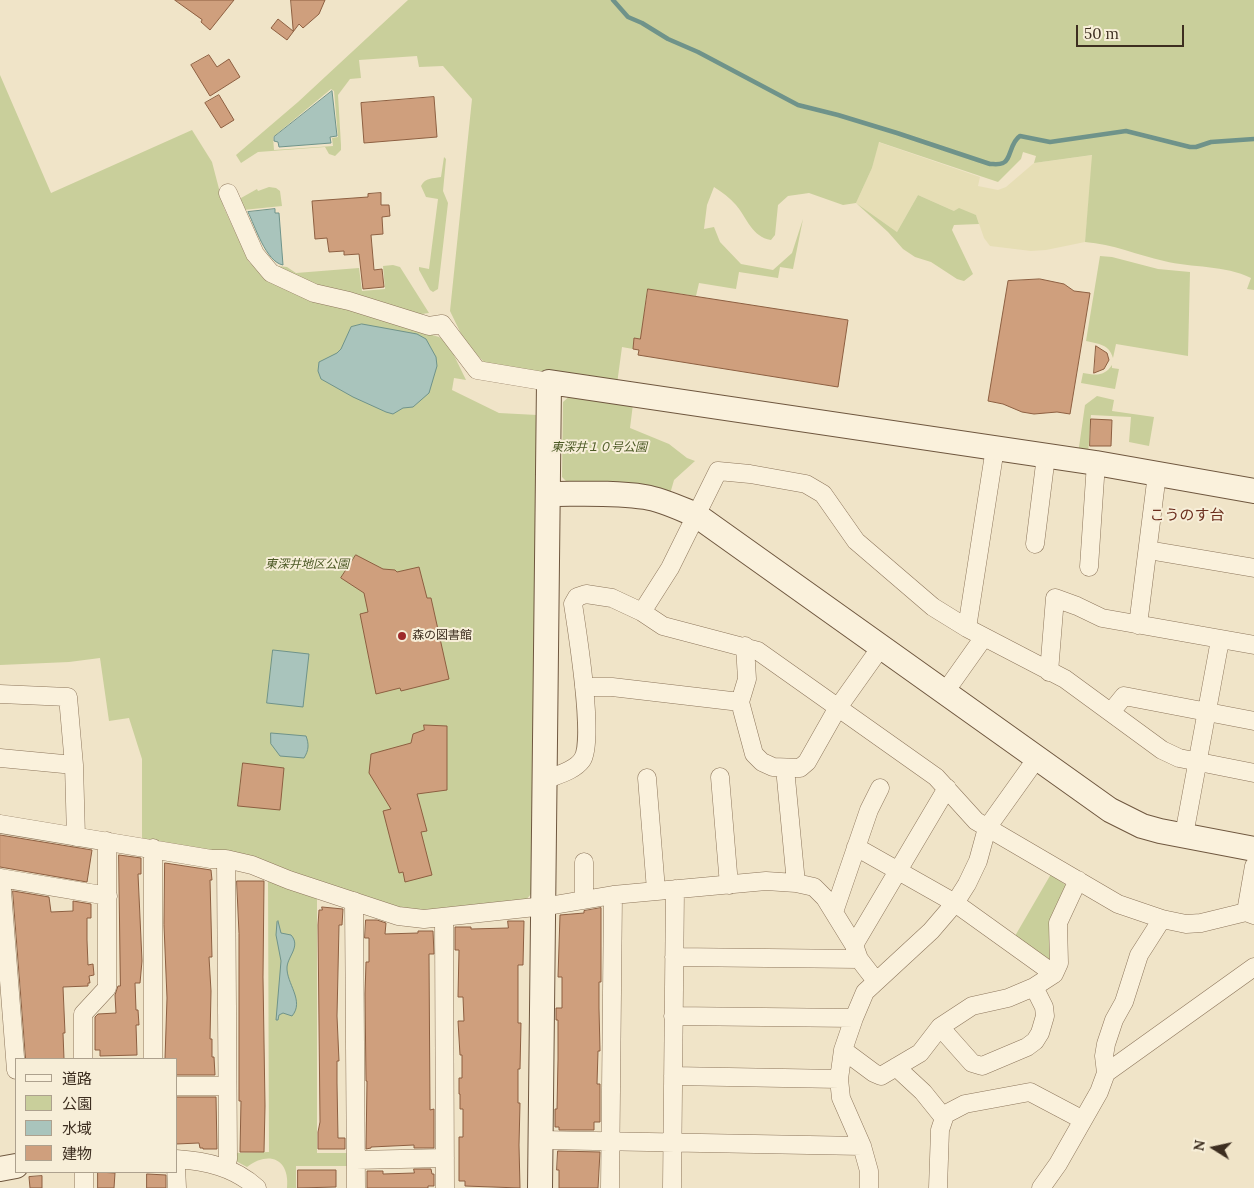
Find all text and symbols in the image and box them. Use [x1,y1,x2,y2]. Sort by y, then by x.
scale bar [1079,15,1186,47]
text: 50 m [1084,24,1119,43]
park label: 東深井１０号公園 [551,441,647,455]
district label: こうのす台 [1150,507,1224,525]
park label: 東深井地区公園 [265,558,349,572]
place label: 森の図書館 [412,629,472,643]
marker: 森の図書館 [396,630,408,642]
legend [15,1058,178,1173]
text: 道路 [62,1069,92,1088]
text: 公園 [62,1094,92,1113]
text: 水域 [62,1119,92,1138]
north arrow [1189,1123,1239,1173]
text: N [1189,1139,1209,1152]
text: 建物 [62,1144,92,1163]

